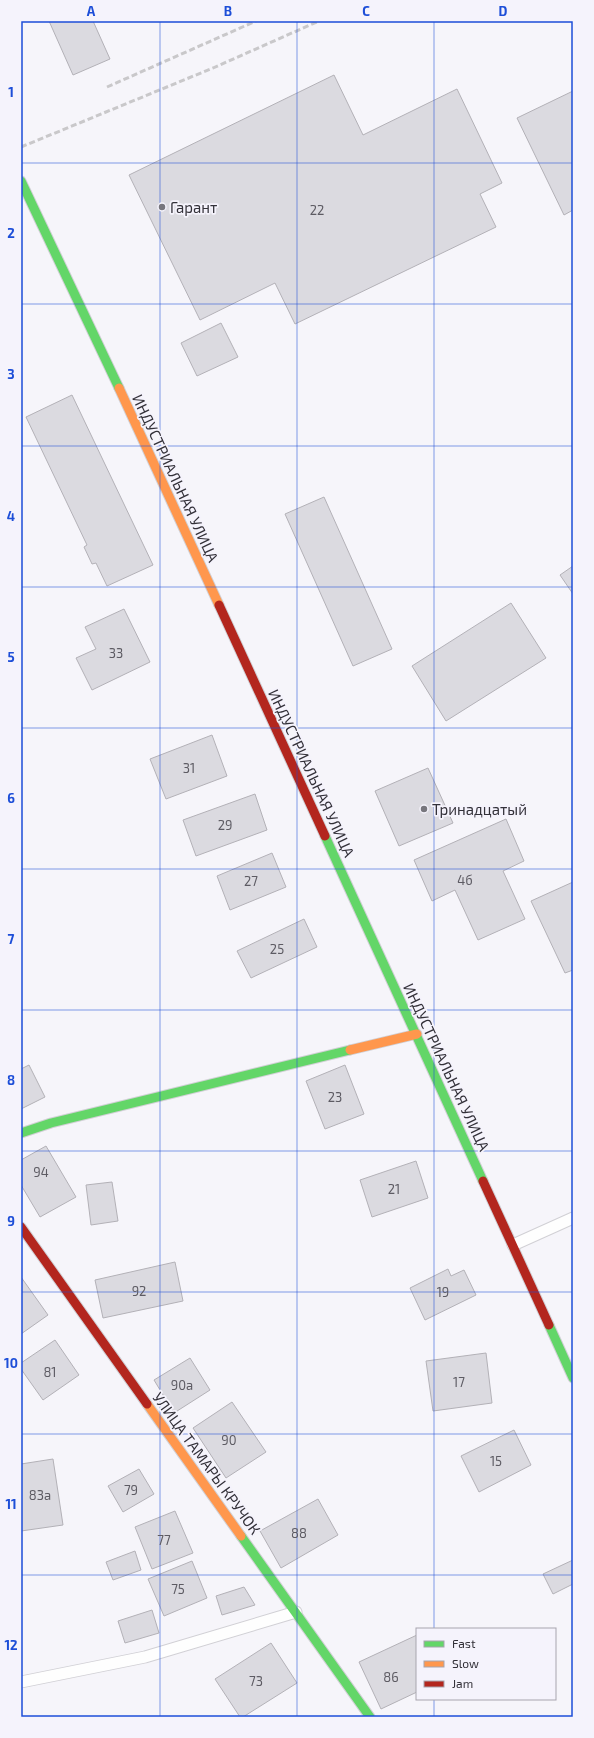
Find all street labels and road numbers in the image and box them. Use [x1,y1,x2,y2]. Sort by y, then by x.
street label: ИНДУСТРИАЛЬНАЯ УЛИЦА [129,391,223,565]
street label: ИНДУСТРИАЛЬНАЯ УЛИЦА [265,686,359,860]
street label: ИНДУСТРИАЛЬНАЯ УЛИЦА [400,980,494,1154]
street label: УЛИЦА ТАМАРЫ КРУЧОК [149,1389,265,1537]

